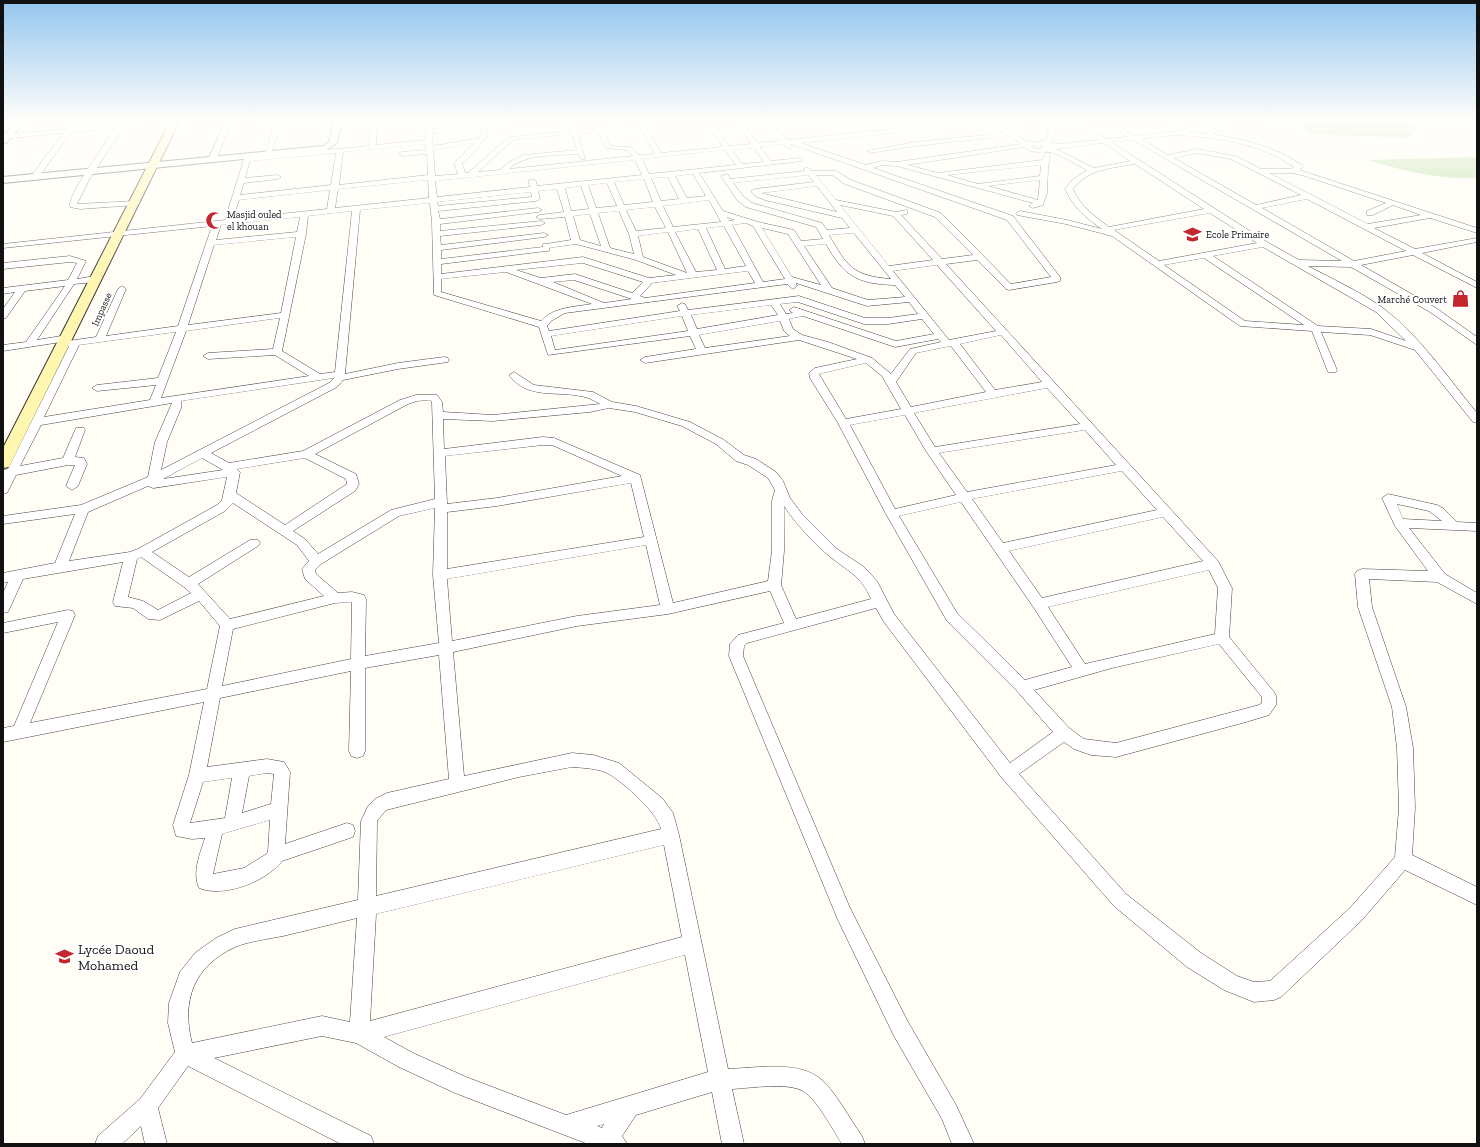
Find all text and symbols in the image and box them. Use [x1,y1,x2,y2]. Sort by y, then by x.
place label: Masjid ouled el khouan [227,209,282,233]
mosque icon: Masjid ouled el khouan [204,210,224,230]
school or university icon: Ecole Primaire [1183,224,1203,244]
place label: Ecole Primaire [1206,229,1269,241]
shop icon: Marché Couvert [1450,289,1470,309]
street label: Impasse [89,290,115,328]
place label: Marché Couvert [1377,294,1447,306]
place label: Lycée Daoud Mohamed [78,941,154,974]
school or university icon: Lycée Daoud Mohamed [55,947,75,967]

